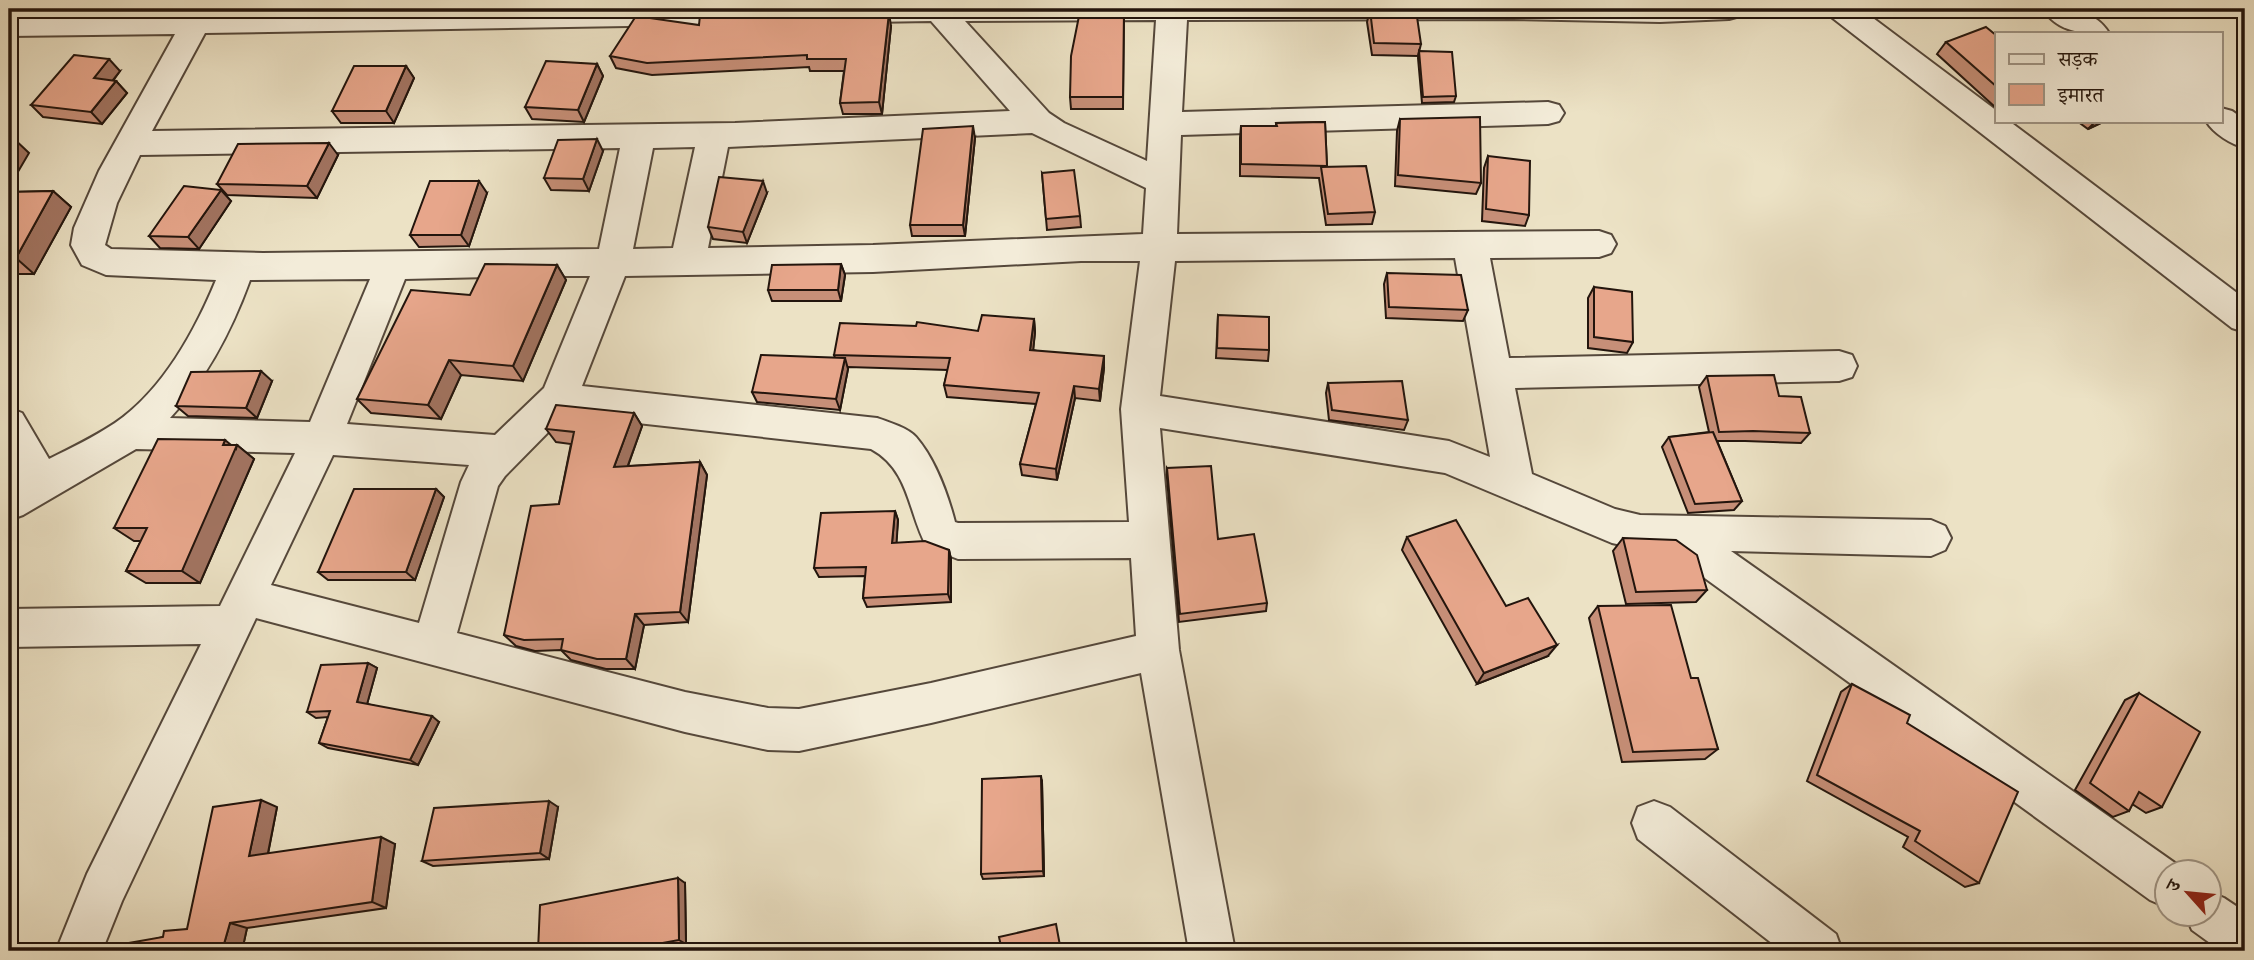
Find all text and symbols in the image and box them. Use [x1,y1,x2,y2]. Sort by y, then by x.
legend [1995,32,2222,122]
text: सड़क [2057,43,2098,74]
text: इमारत [2057,79,2105,110]
north arrow [2152,858,2222,928]
text: उ [2157,873,2188,898]

